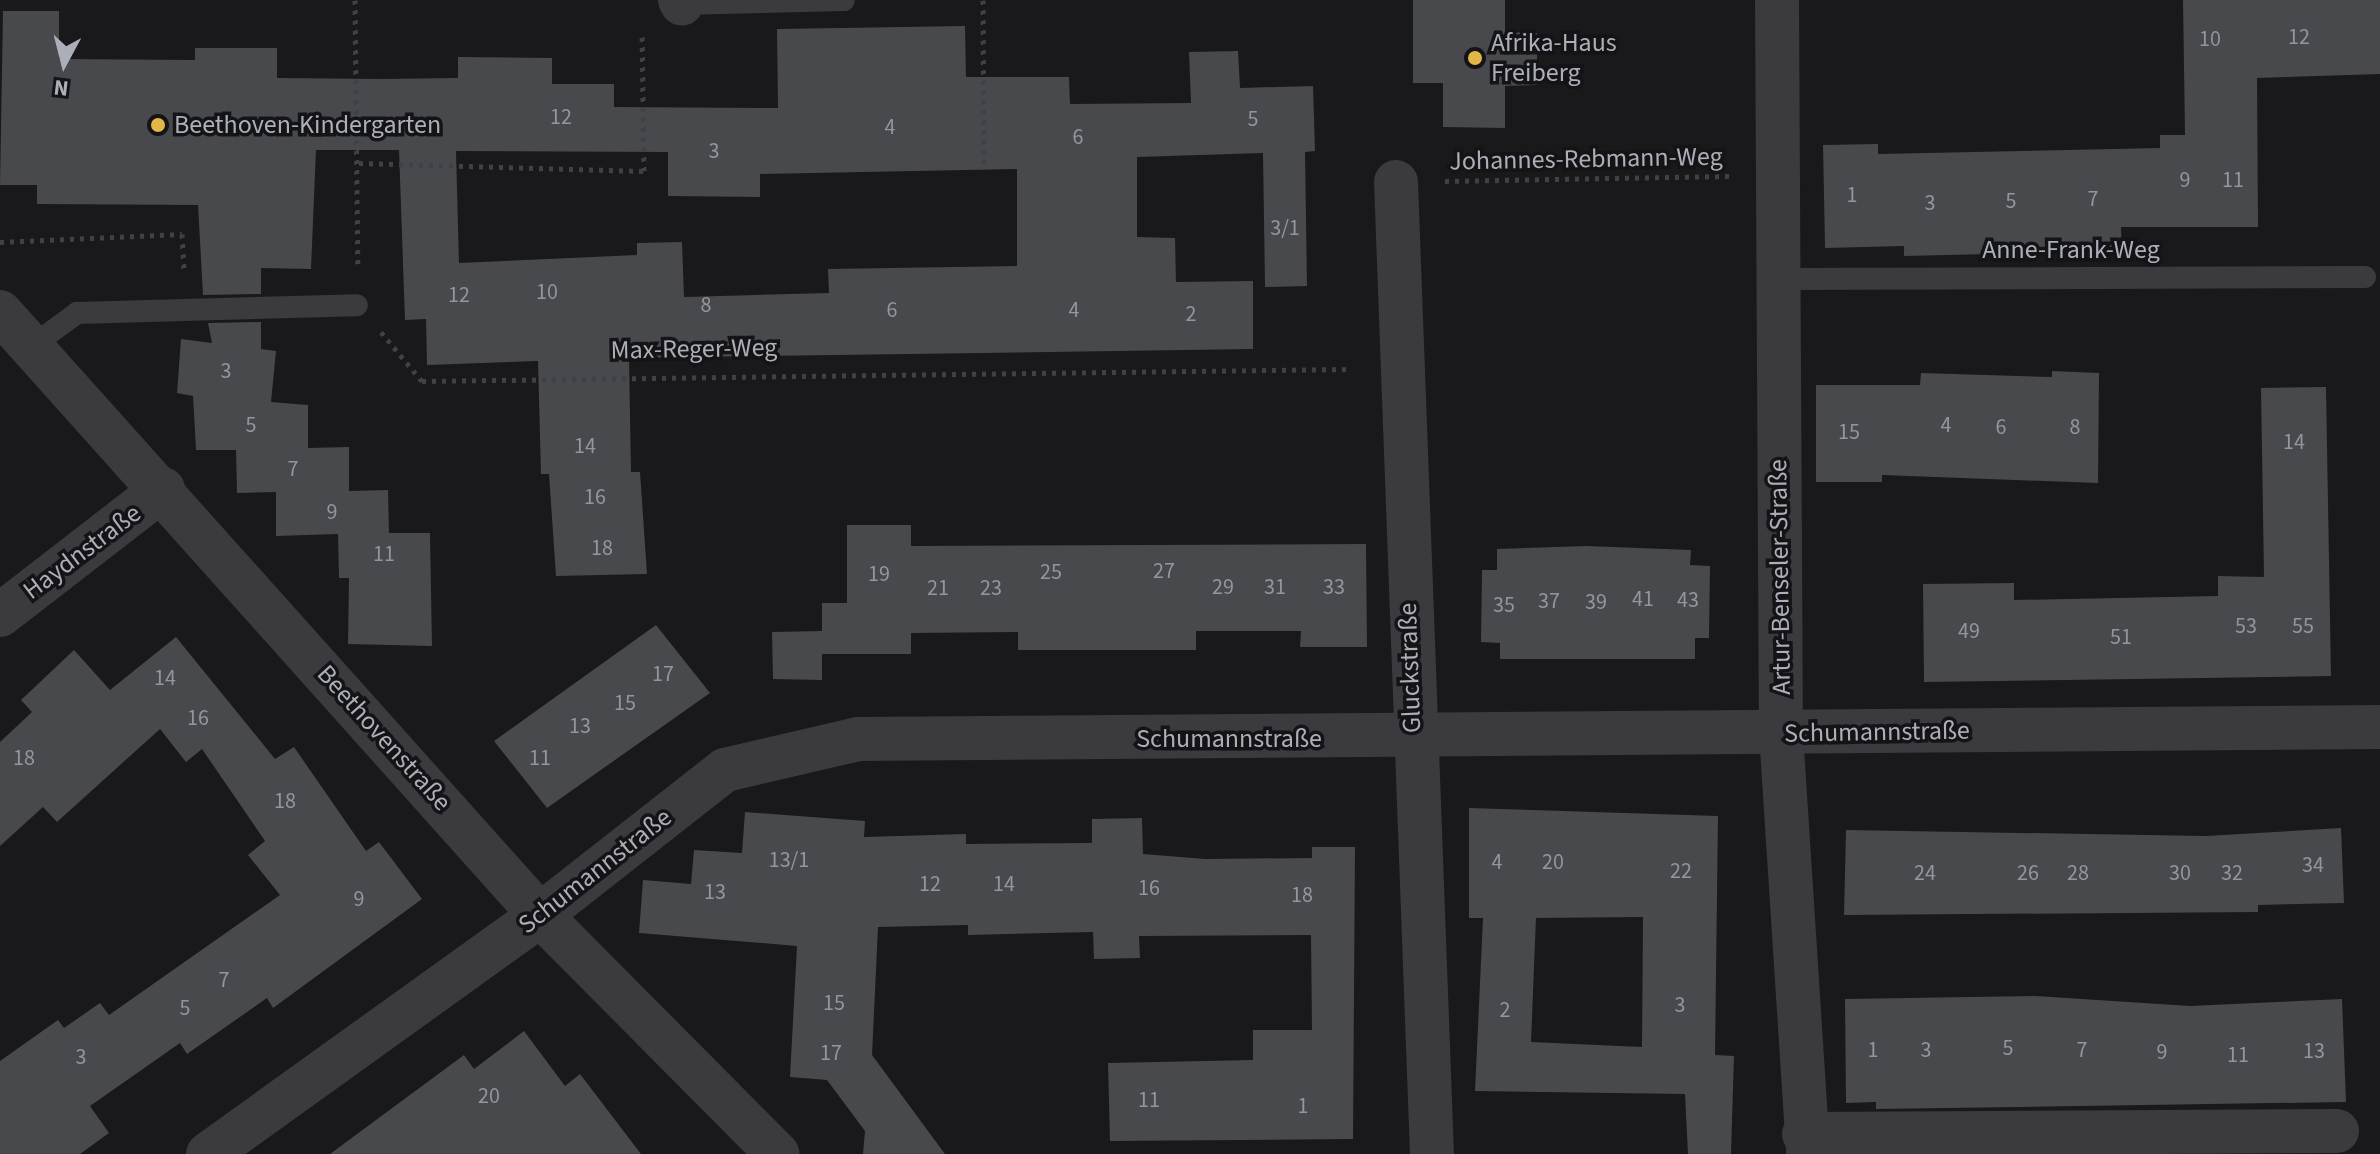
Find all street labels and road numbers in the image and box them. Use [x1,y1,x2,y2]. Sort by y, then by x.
street label: Johannes-Rebmann-Weg [1449,141,1723,177]
street label: Anne-Frank-Weg [1982,234,2160,266]
street label: Max-Reger-Weg [610,332,778,366]
street label: Artur-Benseler-Straße [1762,459,1798,695]
street label: Haydnstraße [17,498,147,606]
street label: Gluckstraße [1392,602,1428,734]
street label: Beethovenstraße [310,659,458,817]
street label: Schumannstraße [1784,715,1970,749]
street label: Schumannstraße [1136,723,1322,755]
street label: Schumannstraße [512,802,678,940]

